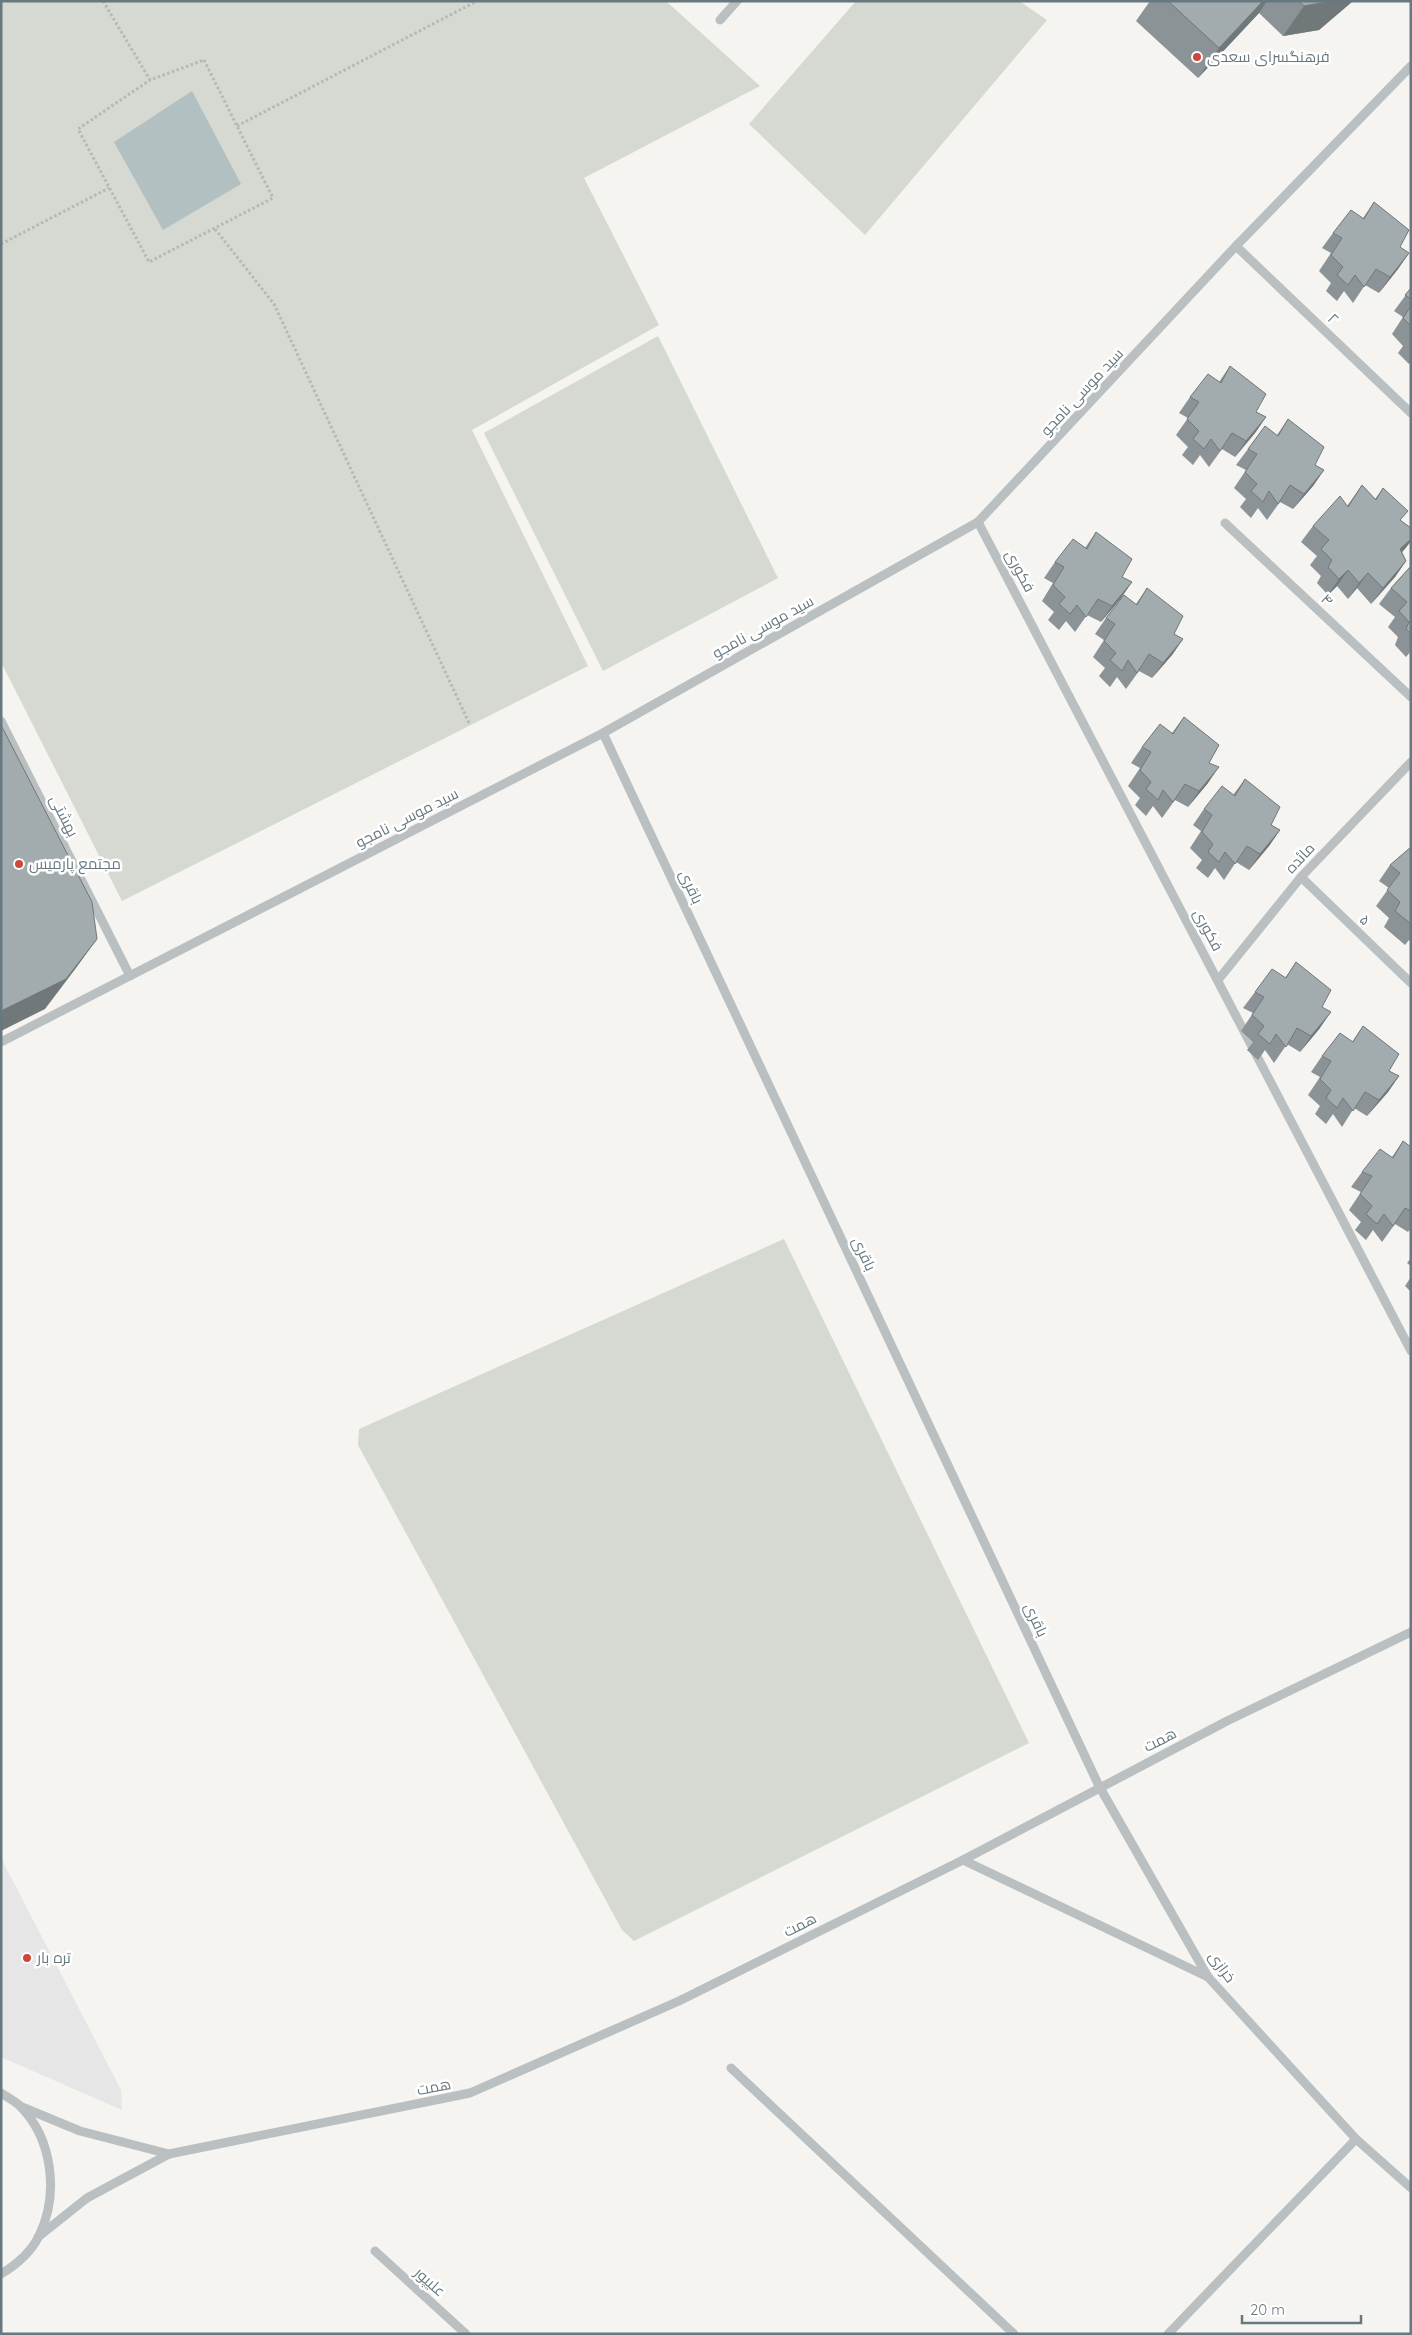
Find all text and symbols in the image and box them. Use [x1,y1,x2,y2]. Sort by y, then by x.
place label: فرهنگسرای سعدی [1207,47,1330,67]
marker: فرهنگسرای سعدی [1191,51,1203,63]
street label: ۲ [1324,309,1343,328]
street label: سید موسی نامجو [1036,344,1128,440]
street label: فکوری [1001,546,1039,596]
street label: ۴ [1317,589,1337,610]
street label: سید موسی نامجو [709,591,817,663]
street label: سید موسی نامجو [352,783,462,853]
street label: بهشتی [45,792,83,840]
street label: مائده [1281,838,1318,877]
place label: مجتمع پارمیس [29,854,121,875]
marker: مجتمع پارمیس [13,858,25,870]
street label: باقری [674,867,708,907]
street label: فکوری [1189,905,1227,955]
street label: ۵ [1356,910,1375,929]
street label: باقری [847,1234,881,1274]
street label: باقری [1019,1600,1053,1640]
street label: همت [1140,1723,1179,1756]
street label: همت [780,1908,819,1941]
street label: خرازی [1204,1947,1240,1987]
place label: تره بار [36,1948,71,1967]
marker: تره بار [21,1952,33,1964]
street label: همت [415,2074,453,2099]
street label: علیپور [410,2262,450,2301]
scale bar [1242,2292,1361,2324]
text: 20 m [1250,2300,1285,2319]

